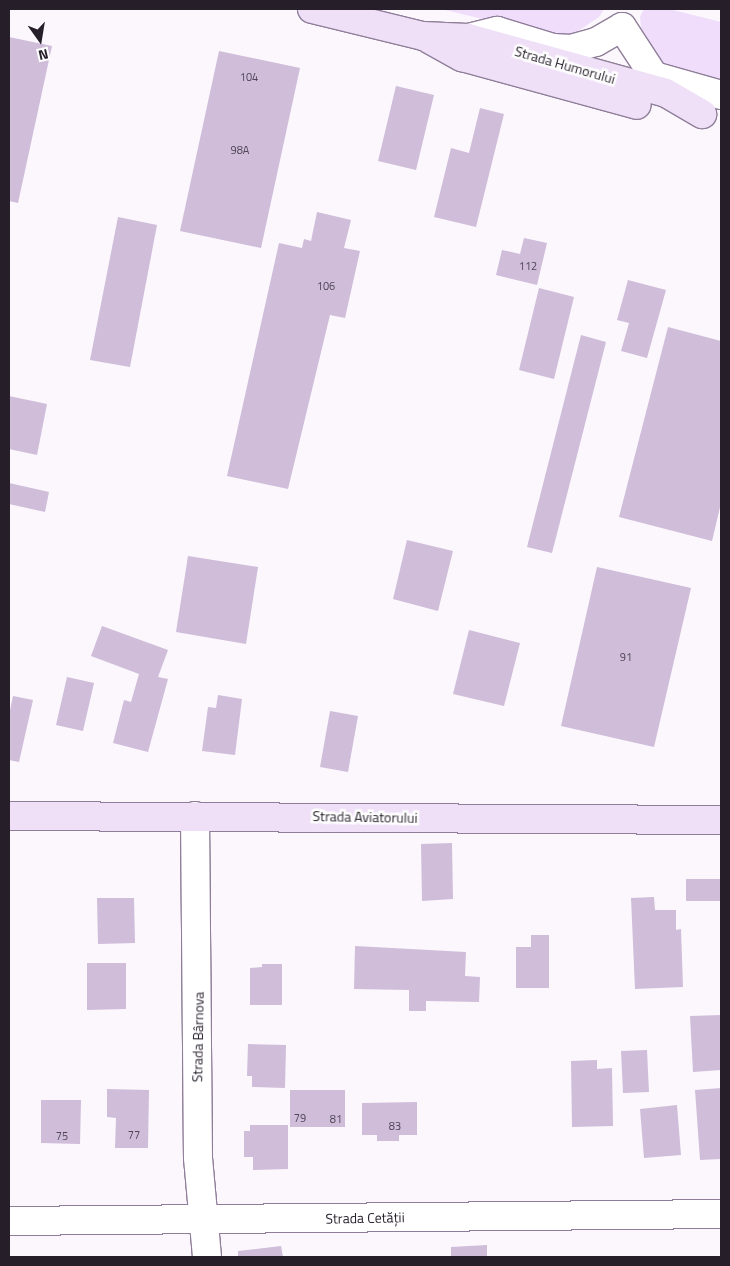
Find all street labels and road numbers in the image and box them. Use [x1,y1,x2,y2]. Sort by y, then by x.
street label: Strada Humorului [513,43,617,87]
street label: Strada Aviatorului [312,808,418,826]
street label: Strada Bârnova [189,992,207,1082]
street label: Strada Cetății [325,1209,405,1227]

